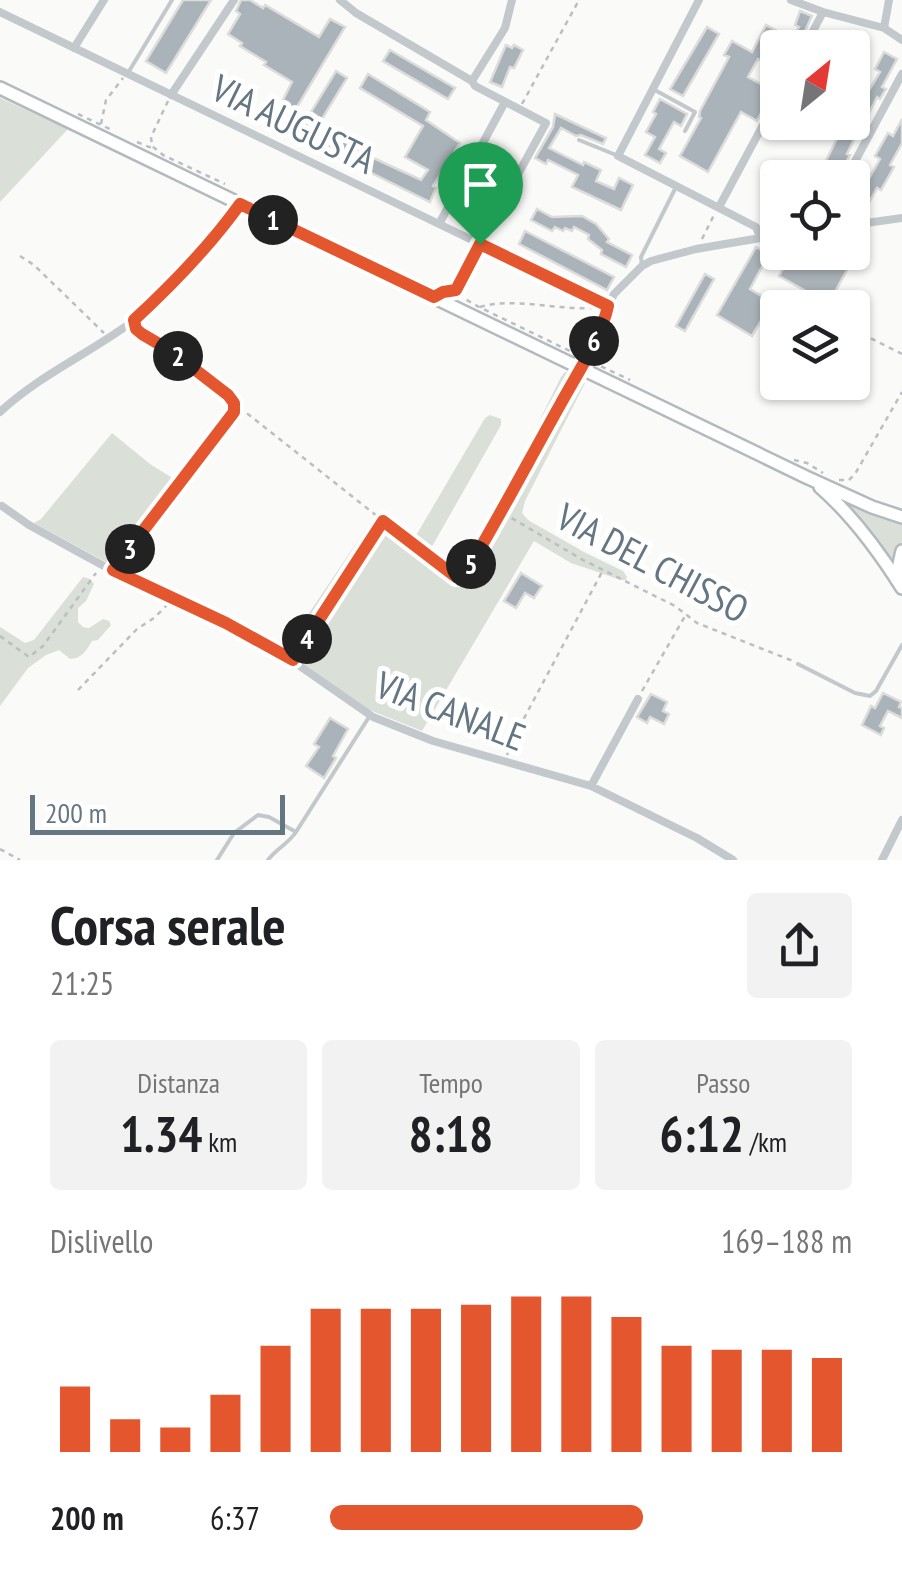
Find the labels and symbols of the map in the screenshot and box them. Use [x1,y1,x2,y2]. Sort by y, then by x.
north arrow [760,30,870,140]
street label: VIA AUGUSTA [203,62,384,184]
pin [438,142,523,245]
pin: 1 [248,195,298,245]
pin: 6 [569,316,619,366]
pin: 2 [153,331,203,381]
street label: VIA DEL CHISSO [548,491,757,633]
pin: 3 [105,524,155,574]
pin: 5 [446,539,496,589]
pin: 4 [282,614,332,664]
street label: VIA CANALE [368,659,533,761]
scale bar [30,790,285,834]

